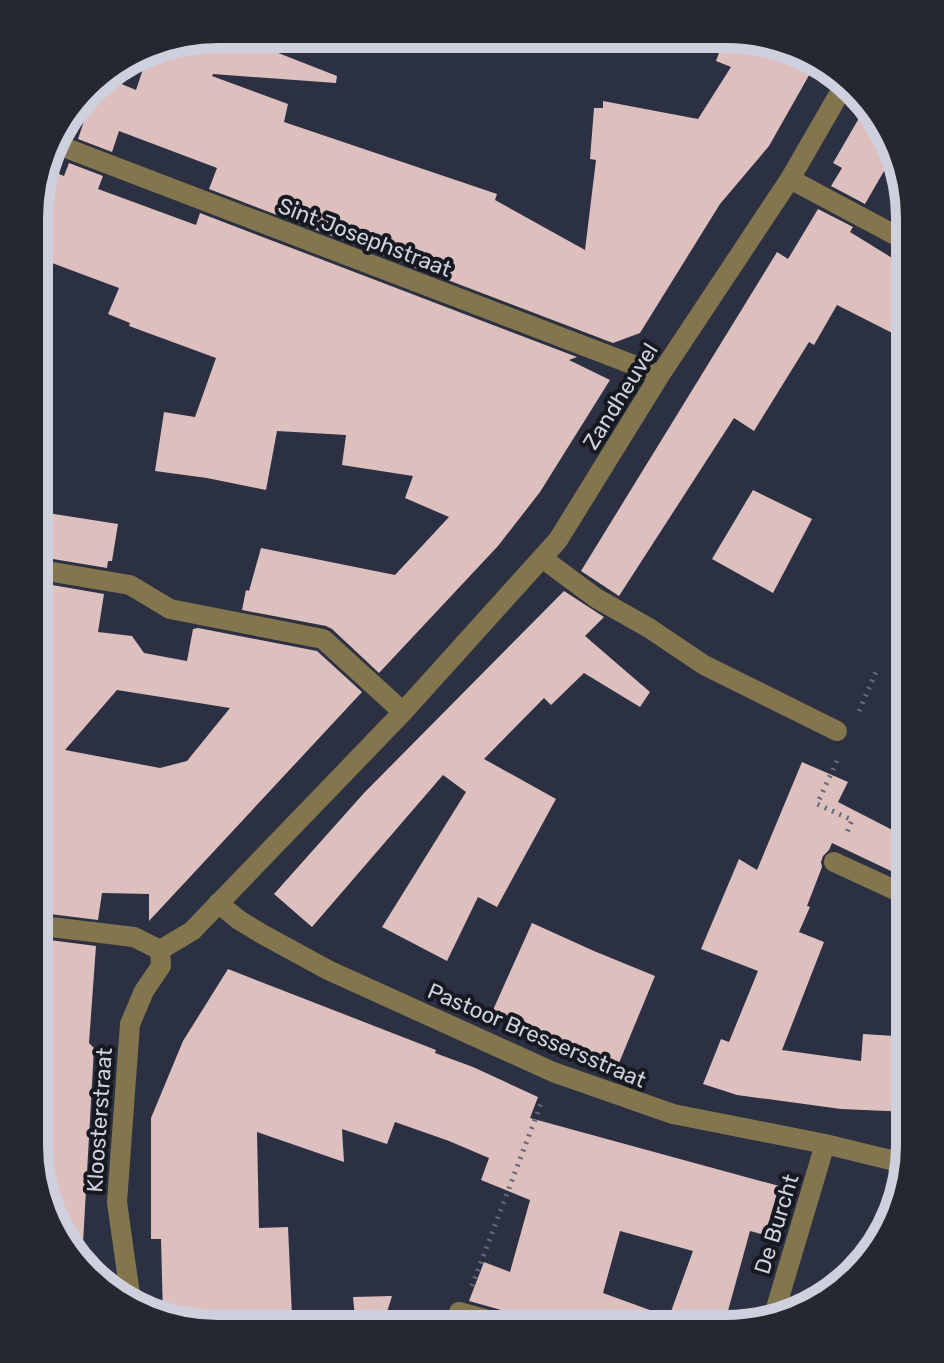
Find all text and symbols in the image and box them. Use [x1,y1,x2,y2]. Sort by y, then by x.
street label: Sint Josephstraat [274,192,456,283]
street label: Zandheuvel [577,338,664,454]
street label: Pastoor Bressersstraat [424,977,650,1094]
street label: Kloosterstraat [81,1046,118,1193]
street label: De Burcht [749,1171,805,1277]

